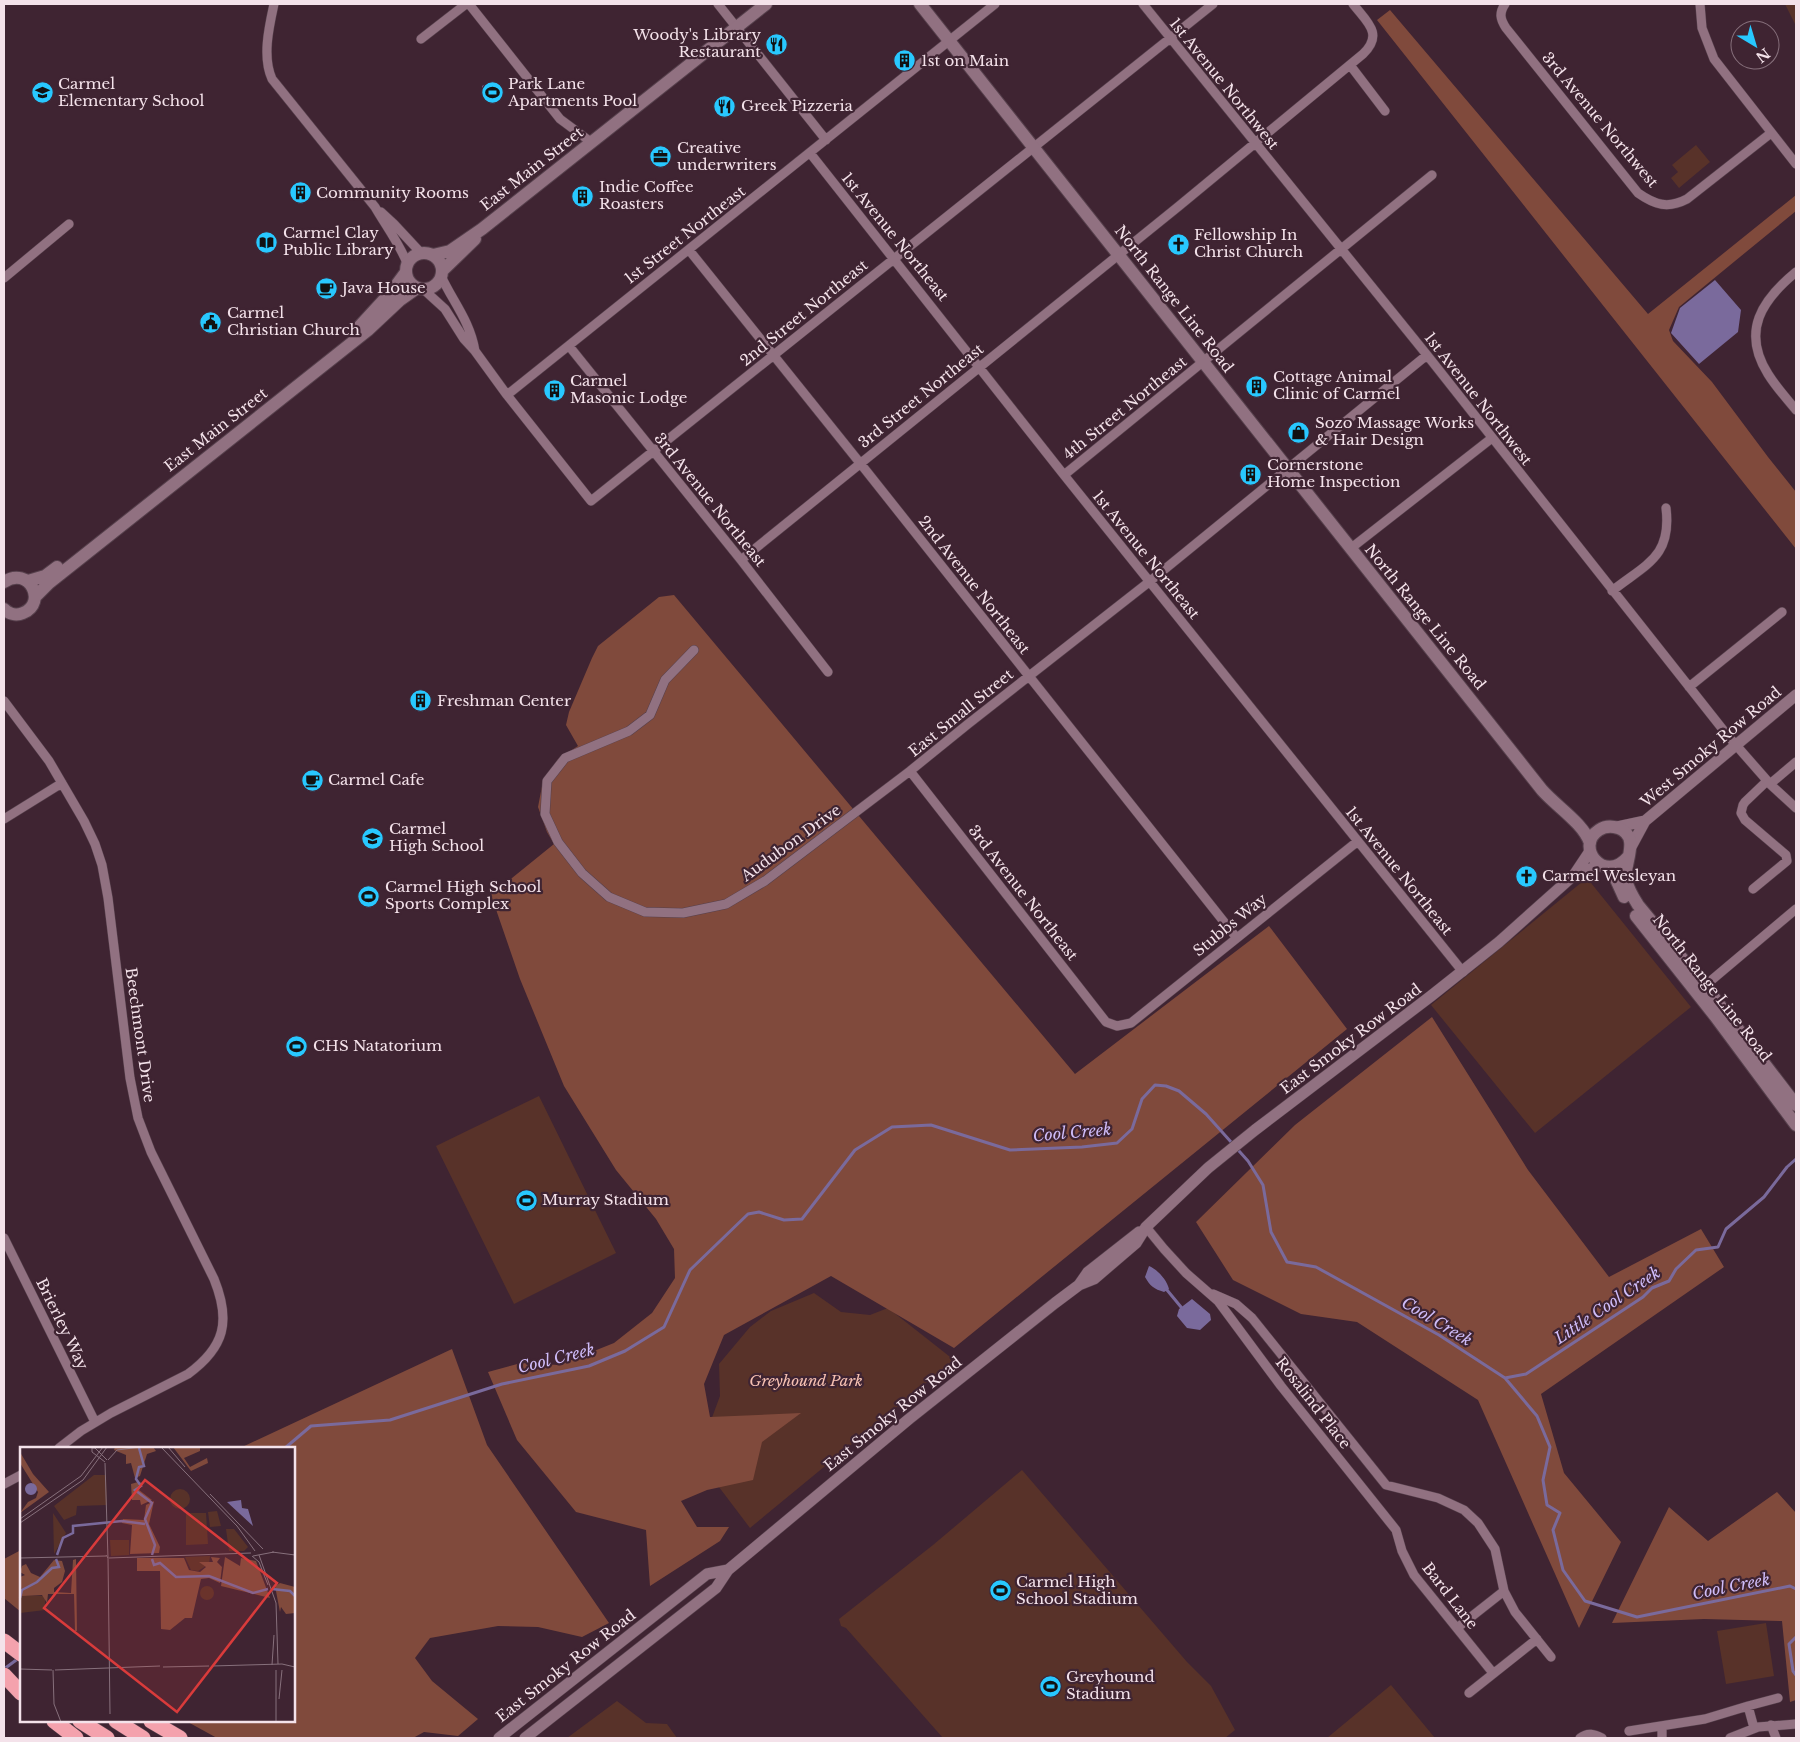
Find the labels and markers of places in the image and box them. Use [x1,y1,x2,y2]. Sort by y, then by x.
place label: Woody's Library Restaurant [632,25,761,61]
restaurant icon: Woody's Library Restaurant [765,32,789,56]
building icon: 1st on Main [893,49,917,73]
place label: 1st on Main [921,51,1009,70]
place label: Carmel Elementary School [58,74,205,110]
place label: Park Lane Apartments Pool [507,74,637,110]
school or university icon: Carmel Elementary School [30,81,54,105]
sports icon: Park Lane Apartments Pool [480,81,504,105]
restaurant icon: Greek Pizzeria [713,94,737,118]
place label: Greek Pizzeria [741,96,854,115]
place label: Creative underwriters [677,138,777,174]
office icon: Creative underwriters [649,145,673,169]
place label: Indie Coffee Roasters [599,177,694,213]
building icon: Community Rooms [288,181,312,205]
place label: Community Rooms [316,183,469,202]
building icon: Indie Coffee Roasters [571,184,595,208]
place label: Carmel Clay Public Library [283,223,394,259]
place label: Fellowship In Christ Church [1194,225,1303,261]
library icon: Carmel Clay Public Library [255,230,279,254]
church icon: Fellowship In Christ Church [1166,232,1190,256]
cafe icon: Java House [314,276,338,300]
place label: Java House [340,278,426,297]
place label: Carmel Christian Church [227,303,360,339]
public building icon: Carmel Christian Church [199,310,223,334]
place label: Cottage Animal Clinic of Carmel [1273,367,1400,403]
place label: Carmel Masonic Lodge [570,371,687,407]
building icon: Cottage Animal Clinic of Carmel [1245,374,1269,398]
building icon: Carmel Masonic Lodge [542,378,566,402]
place label: Sozo Massage Works & Hair Design [1315,413,1474,449]
shop icon: Sozo Massage Works & Hair Design [1287,420,1311,444]
place label: Cornerstone Home Inspection [1267,455,1400,491]
building icon: Cornerstone Home Inspection [1239,462,1263,486]
building icon: Freshman Center [409,689,433,713]
place label: Freshman Center [437,691,572,710]
cafe icon: Carmel Cafe [300,768,324,792]
place label: Carmel Cafe [328,770,424,789]
place label: Carmel High School [389,819,484,855]
school or university icon: Carmel High School [361,826,385,850]
church icon: Carmel Wesleyan [1514,864,1538,888]
place label: Carmel Wesleyan [1542,866,1676,885]
place label: Carmel High School Sports Complex [385,877,542,913]
sports icon: Carmel High School Sports Complex [357,884,381,908]
sports icon: CHS Natatorium [285,1034,309,1058]
place label: CHS Natatorium [313,1036,442,1055]
sports icon: Murray Stadium [514,1188,538,1212]
place label: Murray Stadium [542,1190,669,1209]
place label: Carmel High School Stadium [1016,1572,1138,1608]
sports icon: Carmel High School Stadium [988,1579,1012,1603]
place label: Greyhound Stadium [1066,1667,1155,1703]
sports icon: Greyhound Stadium [1038,1674,1062,1698]

